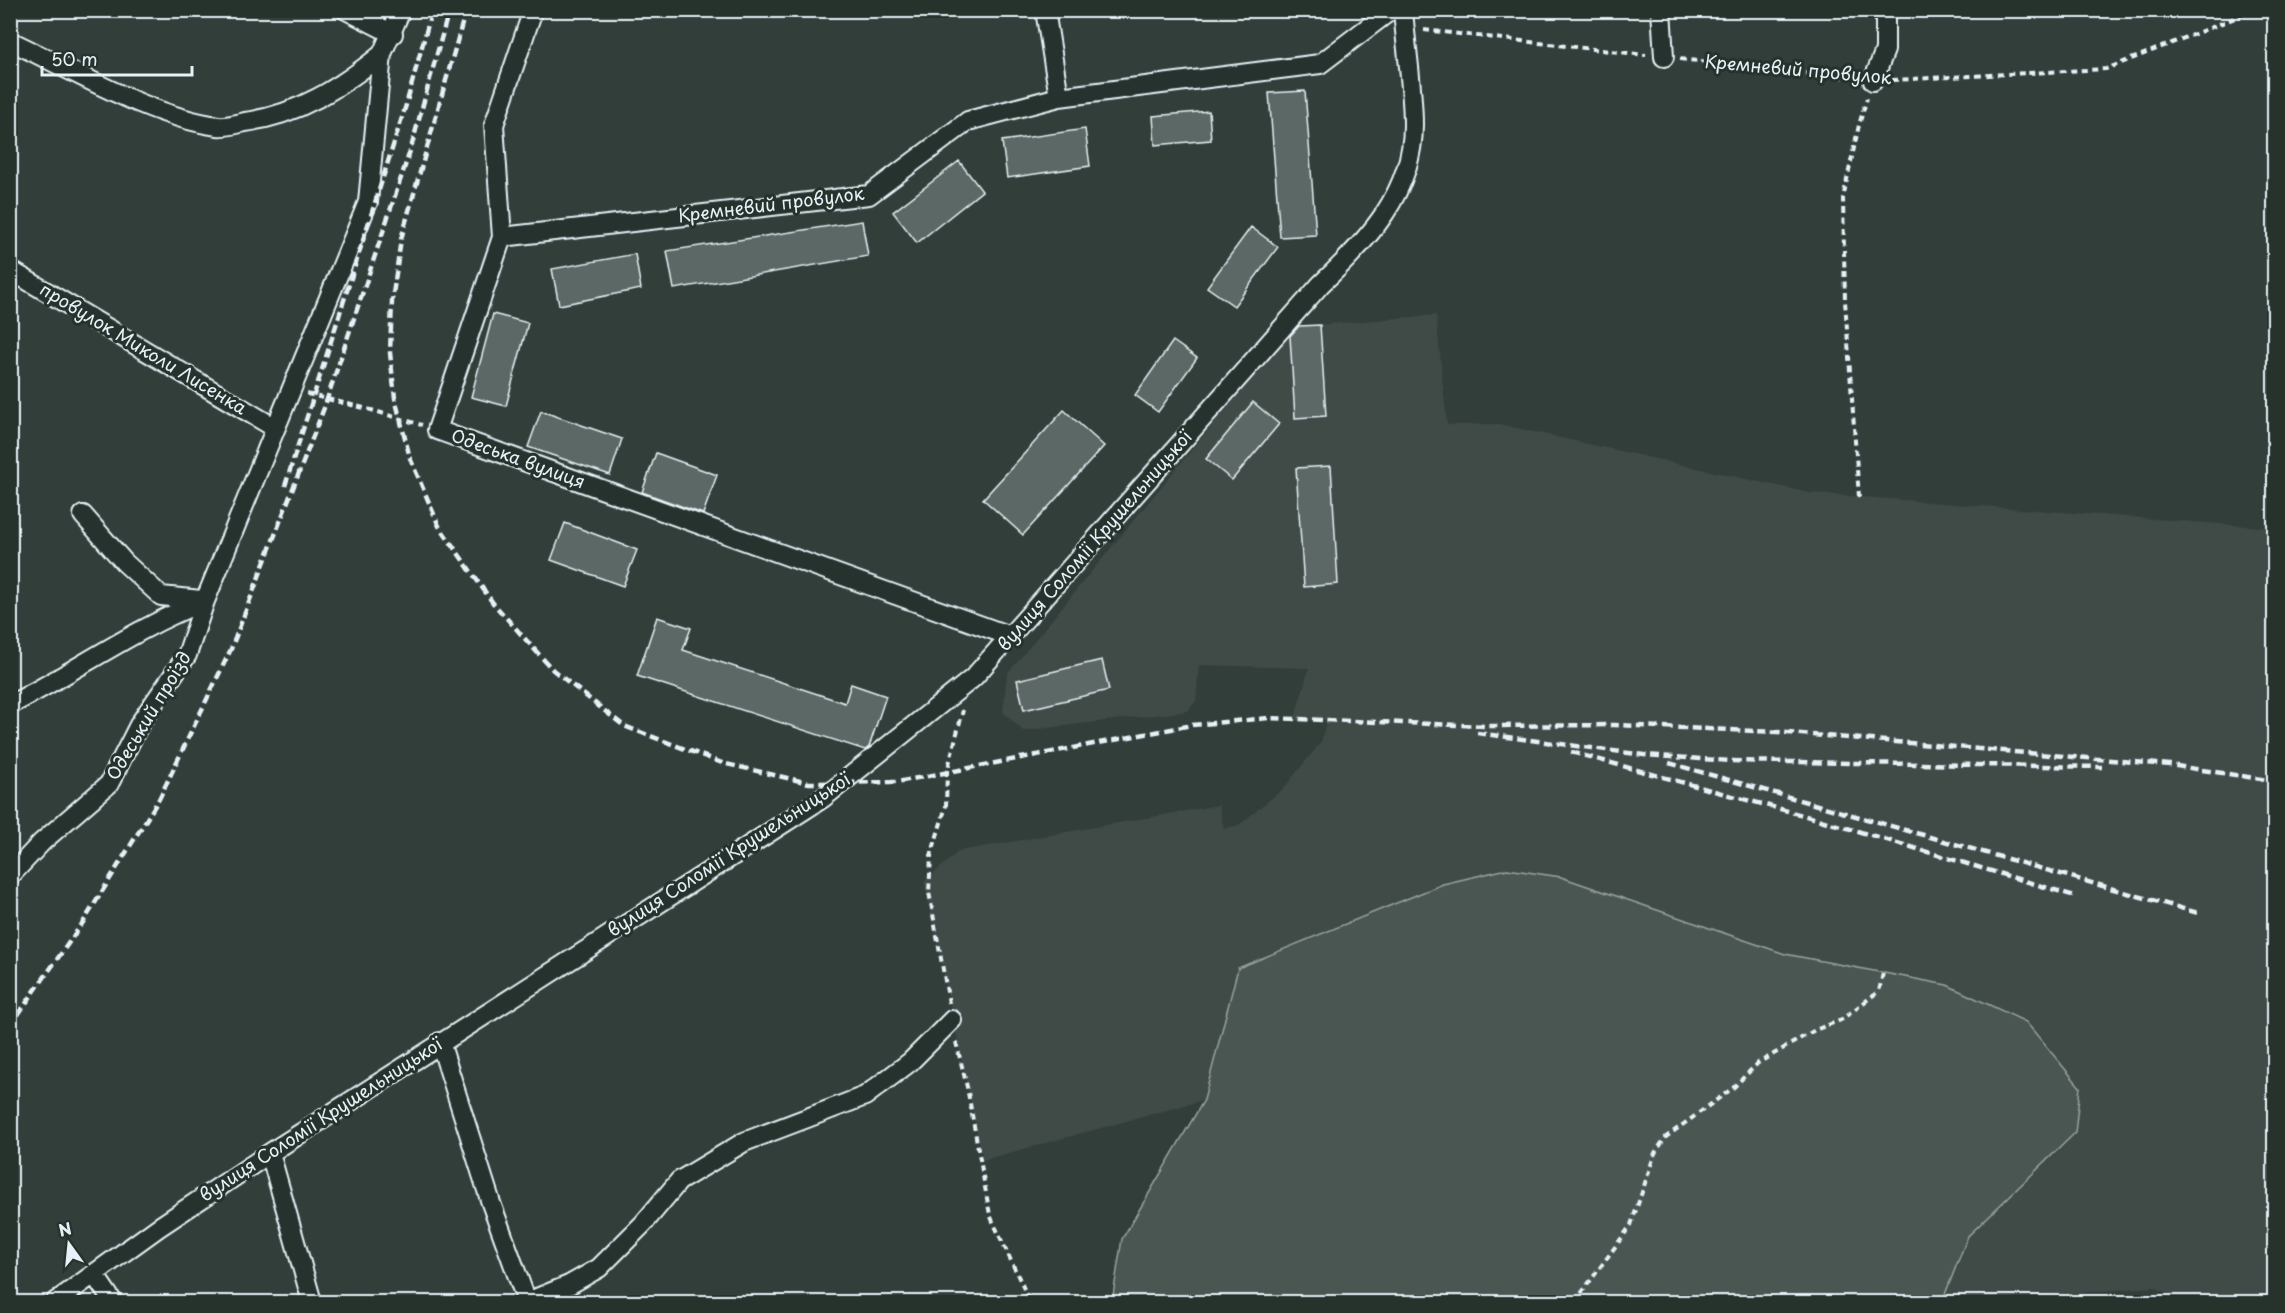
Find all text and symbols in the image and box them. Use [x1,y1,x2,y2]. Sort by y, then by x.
scale bar [42,39,192,77]
text: 50 m [51,45,98,72]
street label: Кремневий провулок [1704,47,1893,90]
street label: Кремневий провулок [676,179,866,228]
street label: провулок Миколи Лисенка [35,275,253,421]
street label: Одеська вулиця [448,421,589,494]
street label: вулиця Соломії Крушельницької [990,423,1198,656]
street label: Одеський проїзд [98,646,197,785]
street label: вулиця Соломії Крушельницької [601,764,856,943]
street label: вулиця Соломії Крушельницької [193,1029,448,1208]
north arrow [39,1214,99,1274]
text: N [56,1215,74,1242]

